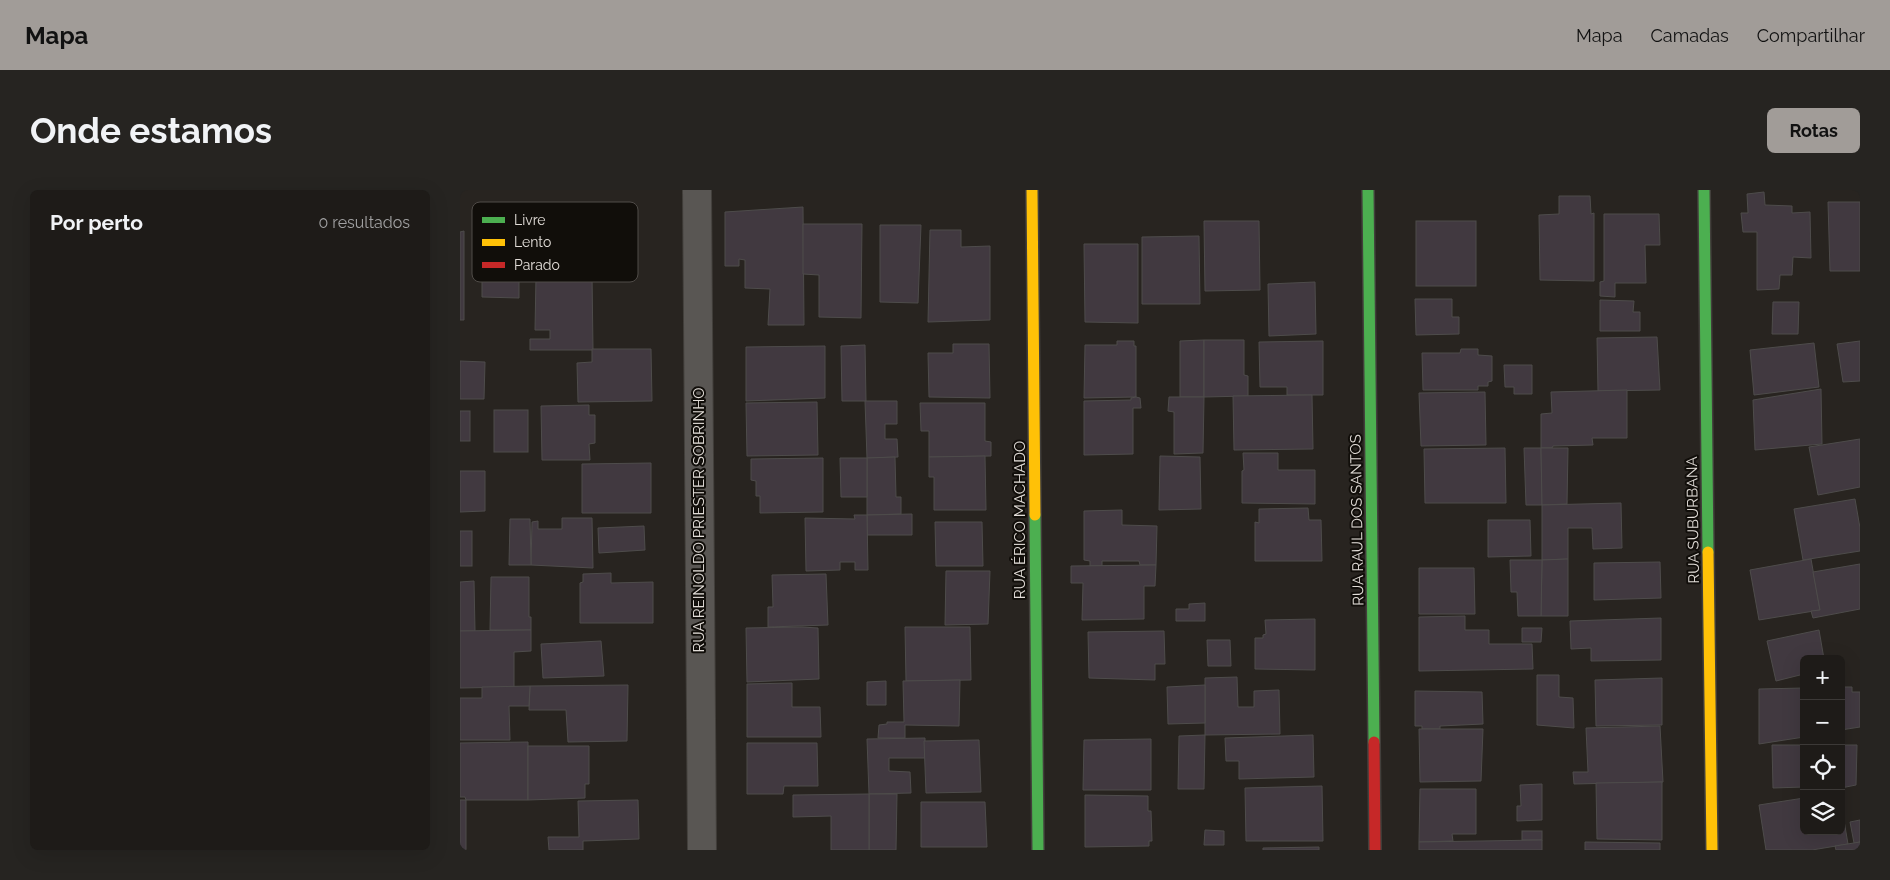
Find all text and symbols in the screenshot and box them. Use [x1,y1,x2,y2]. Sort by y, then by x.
text: Mapa [25,21,88,50]
text: Mapa [1576,25,1622,46]
text: Camadas [1650,25,1729,46]
text: Compartilhar [1757,25,1865,46]
button: Rotas [1767,108,1860,153]
text: Onde estamos [30,110,272,151]
legend [472,202,638,282]
text: Por perto [50,210,143,235]
text: Livre [514,212,546,228]
text: 0 resultados [319,213,410,232]
text: Lento [514,234,551,250]
text: Parado [514,257,560,273]
street label: RUA REINOLDO PRIESTER SOBRINHO [690,388,708,652]
street label: RUA RAUL DOS SANTOS [1347,434,1367,606]
street label: RUA ÉRICO MACHADO [1011,441,1029,599]
street label: RUA SUBURBANA [1683,456,1703,584]
map controls [1800,655,1845,835]
button: + [1800,655,1845,700]
button: − [1800,700,1845,745]
button: locate [1800,745,1845,790]
button: layers [1800,790,1845,835]

